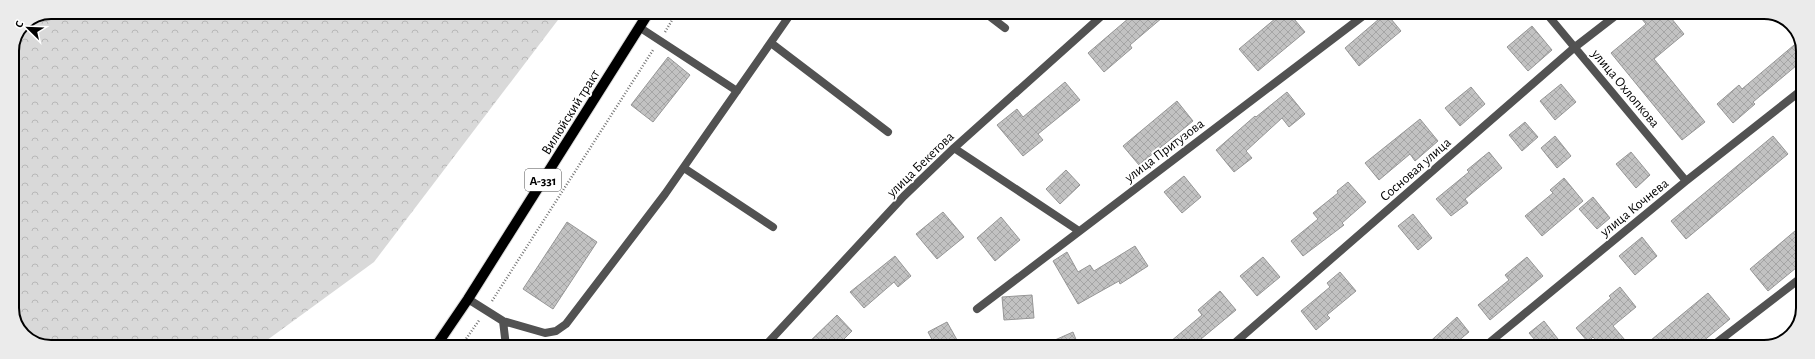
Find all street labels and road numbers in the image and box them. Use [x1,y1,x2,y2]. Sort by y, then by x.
street label: улица Охлопкова [1588,46,1662,131]
street label: Вилюйский тракт [539,67,603,157]
street label: улица Притузова [1122,116,1207,186]
street label: улица Бекетова [884,129,957,201]
street label: Сосновая улица [1378,135,1454,204]
road number: А-331 [525,169,561,191]
street label: улица Кочнева [1597,176,1672,240]

